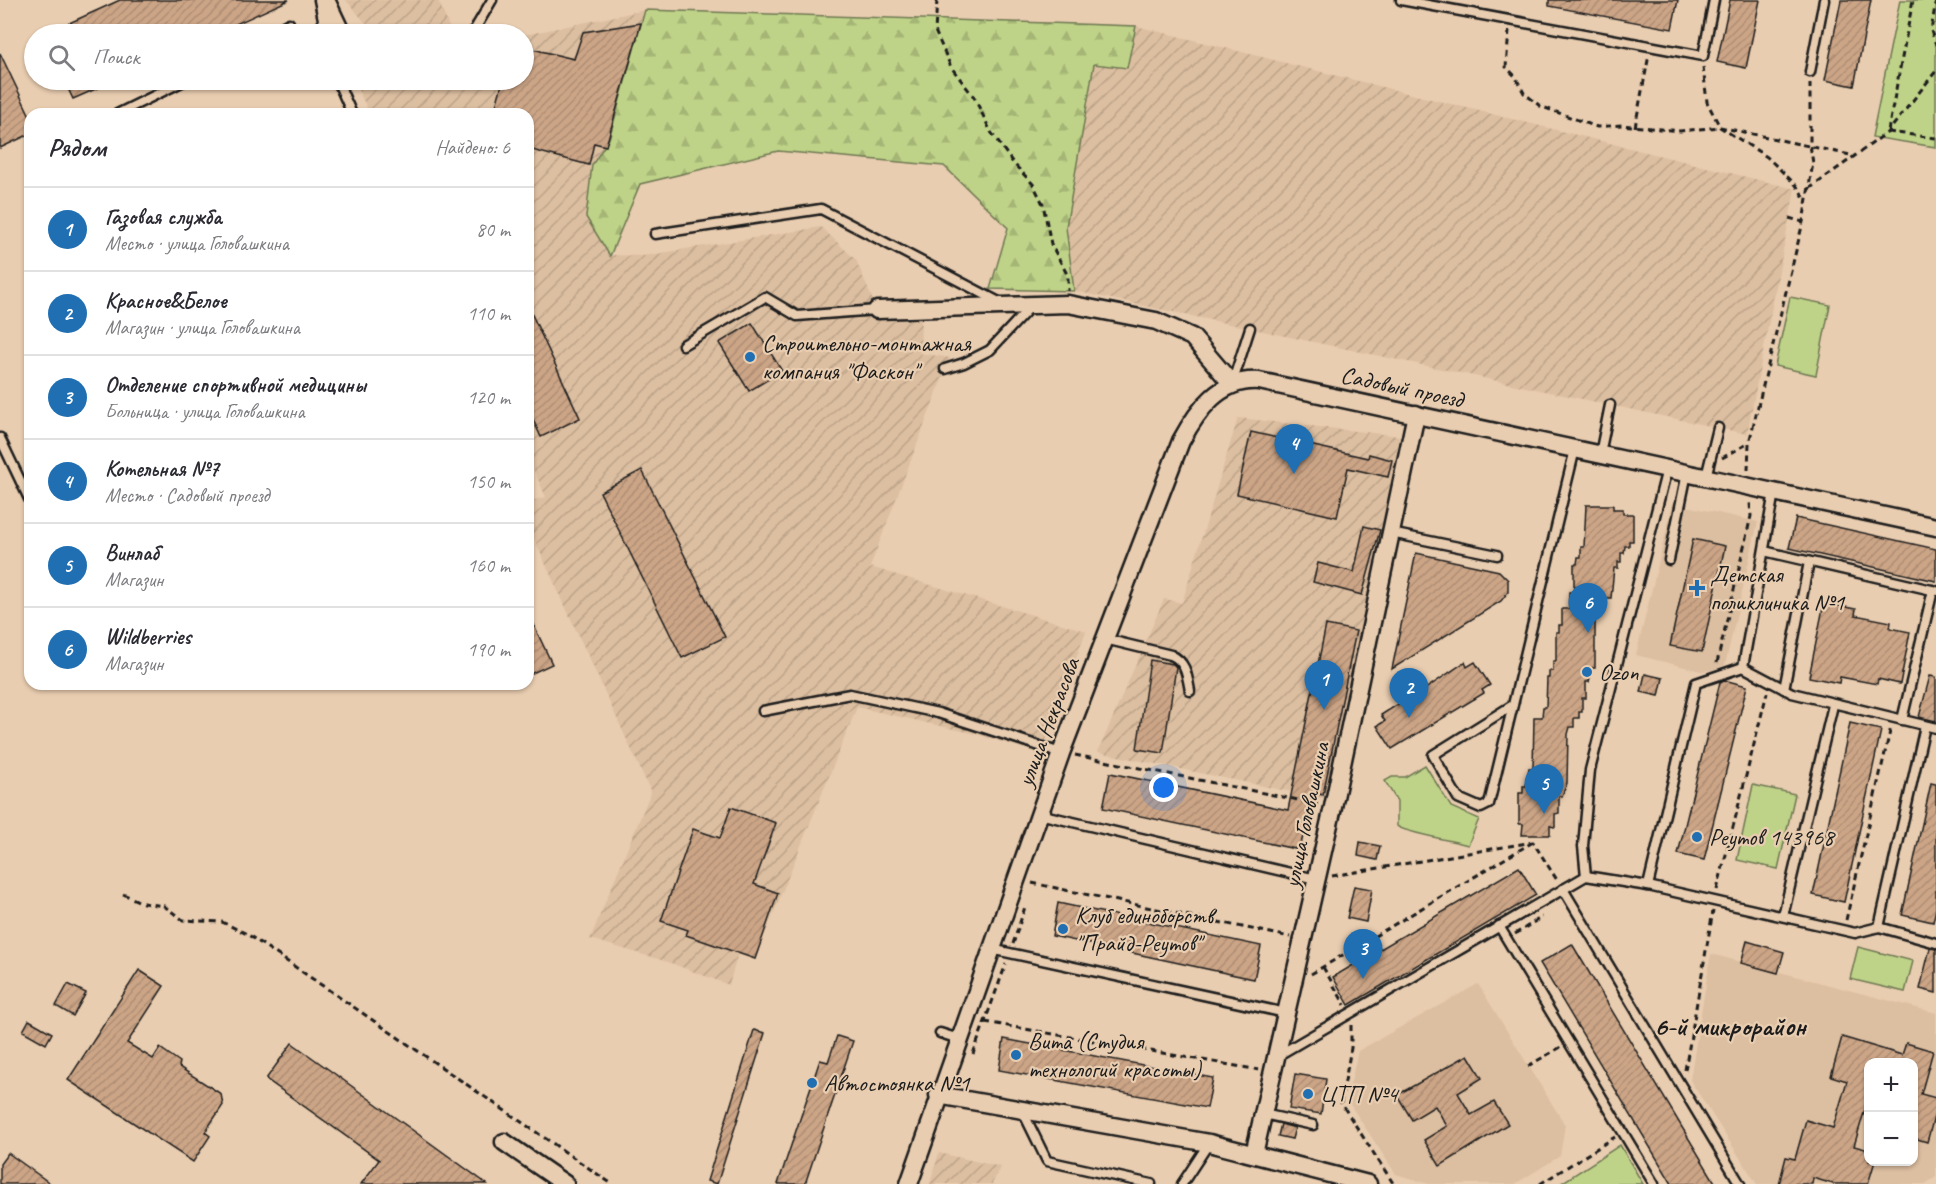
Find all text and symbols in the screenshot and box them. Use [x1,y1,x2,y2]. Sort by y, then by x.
search box [24,24,534,90]
icon: search [45,41,78,74]
text: Поиск [93,43,139,71]
text: Рядом [48,131,106,164]
text: Найдено: 6 [435,135,510,160]
text: Газовая служба [105,203,222,231]
text: 1 [63,217,72,242]
text: 80 m [476,217,510,242]
text: Место · улица Головашкина [105,231,289,256]
text: Красное&Белое [105,287,227,315]
text: 2 [63,301,72,326]
text: 110 m [467,301,510,326]
text: Магазин · улица Головашкина [105,315,300,340]
place label: Строительно-монтажная компания "Фаскон" [762,328,972,386]
marker: Строительно-монтажная компания "Фаскон" [743,350,757,364]
street label: Садовый проезд [1338,359,1468,415]
text: Отделение спортивной медицины [105,371,366,399]
text: 3 [63,385,72,410]
text: 120 m [467,385,510,410]
text: Больница · улица Головашкина [105,399,305,424]
pin: 4 [1274,424,1314,474]
text: Котельная №7 [105,455,219,483]
text: 4 [63,469,72,494]
text: 150 m [467,469,510,494]
text: Место · Садовый проезд [105,483,269,508]
text: Винлаб [105,539,159,567]
text: 5 [63,553,72,578]
text: 160 m [467,553,510,578]
place label: Детская поликлиника №1 [1710,559,1845,617]
text: Магазин [105,567,163,592]
marker: Детская поликлиника №1 [1688,579,1706,597]
pin: 6 [1568,584,1608,633]
text: Wildberries [105,623,191,651]
text: 6 [63,637,72,662]
text: 190 m [467,637,510,662]
text: Магазин [105,651,163,676]
street label: улица Некрасова [1009,652,1087,792]
place label: Ozon [1599,657,1639,687]
pin: 1 [1304,660,1344,710]
marker: Ozon [1580,665,1594,679]
pin: 2 [1390,668,1428,718]
street label: улица Головашкина [1276,738,1336,892]
pin: 5 [1524,764,1564,814]
your location [1149,773,1178,802]
place label: Реутов 143968 [1709,822,1836,852]
marker: Реутов 143968 [1690,830,1704,844]
place label: Клуб единоборств "Прайд-Реутов" [1075,900,1218,958]
marker: Клуб единоборств "Прайд-Реутов" [1056,922,1070,936]
pin: 3 [1344,930,1382,979]
district label: 6-й микрорайон [1654,1009,1808,1043]
place label: Вита (Студия технологий красоты) [1028,1026,1202,1084]
marker: Вита (Студия технологий красоты) [1009,1048,1023,1062]
map controls [1864,1058,1918,1166]
button: + [1864,1058,1918,1112]
place label: Автостоянка №1 [824,1068,971,1098]
marker: Автостоянка №1 [805,1076,819,1090]
place label: ЦТП №4 [1320,1079,1400,1109]
marker: ЦТП №4 [1301,1087,1315,1101]
button: − [1864,1112,1918,1166]

